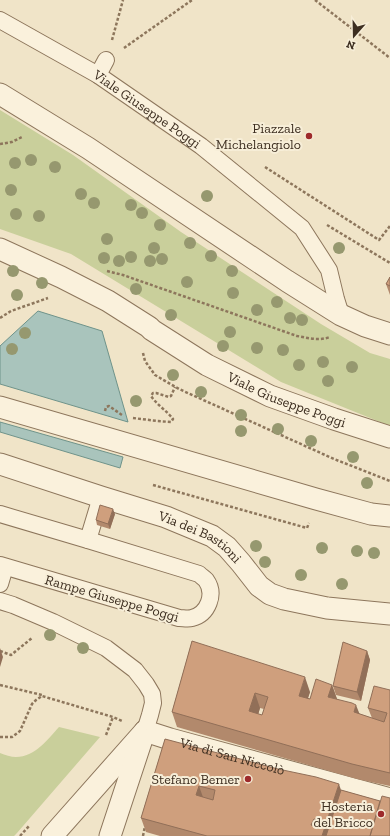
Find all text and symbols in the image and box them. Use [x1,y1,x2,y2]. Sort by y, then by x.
north arrow [334,16,374,56]
text: N [344,37,357,52]
street label: Viale Giuseppe Poggi [89,66,204,152]
place label: Piazzale Michelangiolo [216,120,301,153]
marker: Piazzale Michelangiolo [304,131,314,141]
street label: Viale Giuseppe Poggi [224,368,348,431]
street label: Via dei Bastioni [156,507,245,567]
street label: Rampe Giuseppe Poggi [43,571,181,626]
street label: Via di San Niccolò [177,734,287,779]
place label: Stefano Bemer [152,771,240,788]
marker: Stefano Bemer [243,774,253,784]
place label: Hosteria del Bricco [313,798,373,831]
marker: Hosteria del Bricco [376,809,386,819]

